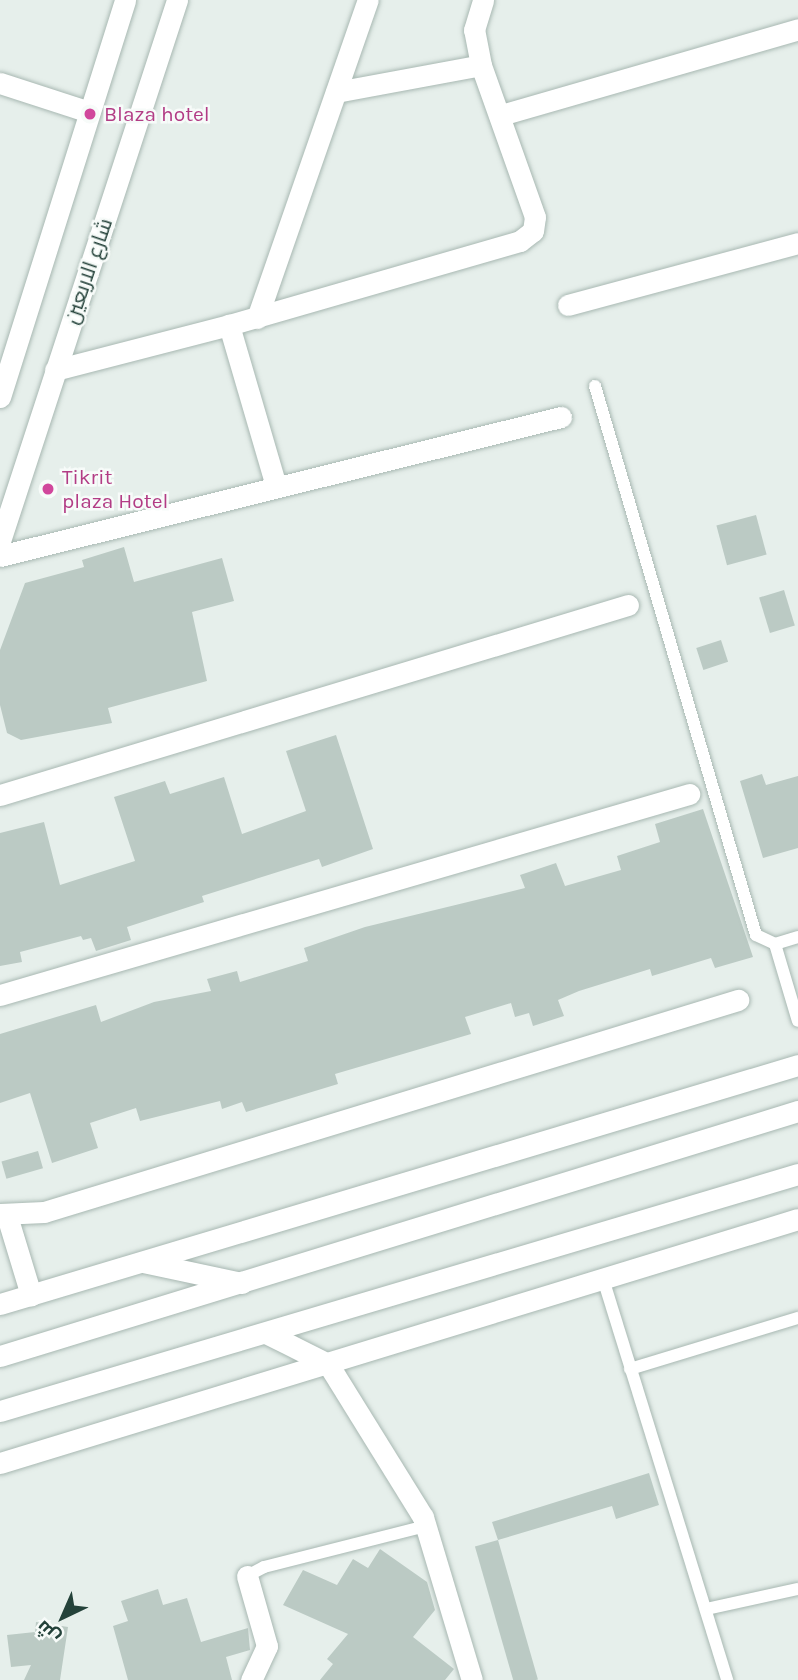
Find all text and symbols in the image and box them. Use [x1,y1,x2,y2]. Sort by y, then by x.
place label: Blaza hotel [104,101,210,127]
marker: Blaza hotel [82,106,98,122]
street label: شارع الاربعين [58,215,118,327]
place label: Tikrit plaza Hotel [62,464,168,514]
marker: Tikrit plaza Hotel [40,481,56,497]
north arrow [28,1582,98,1652]
text: ش [32,1616,65,1648]

